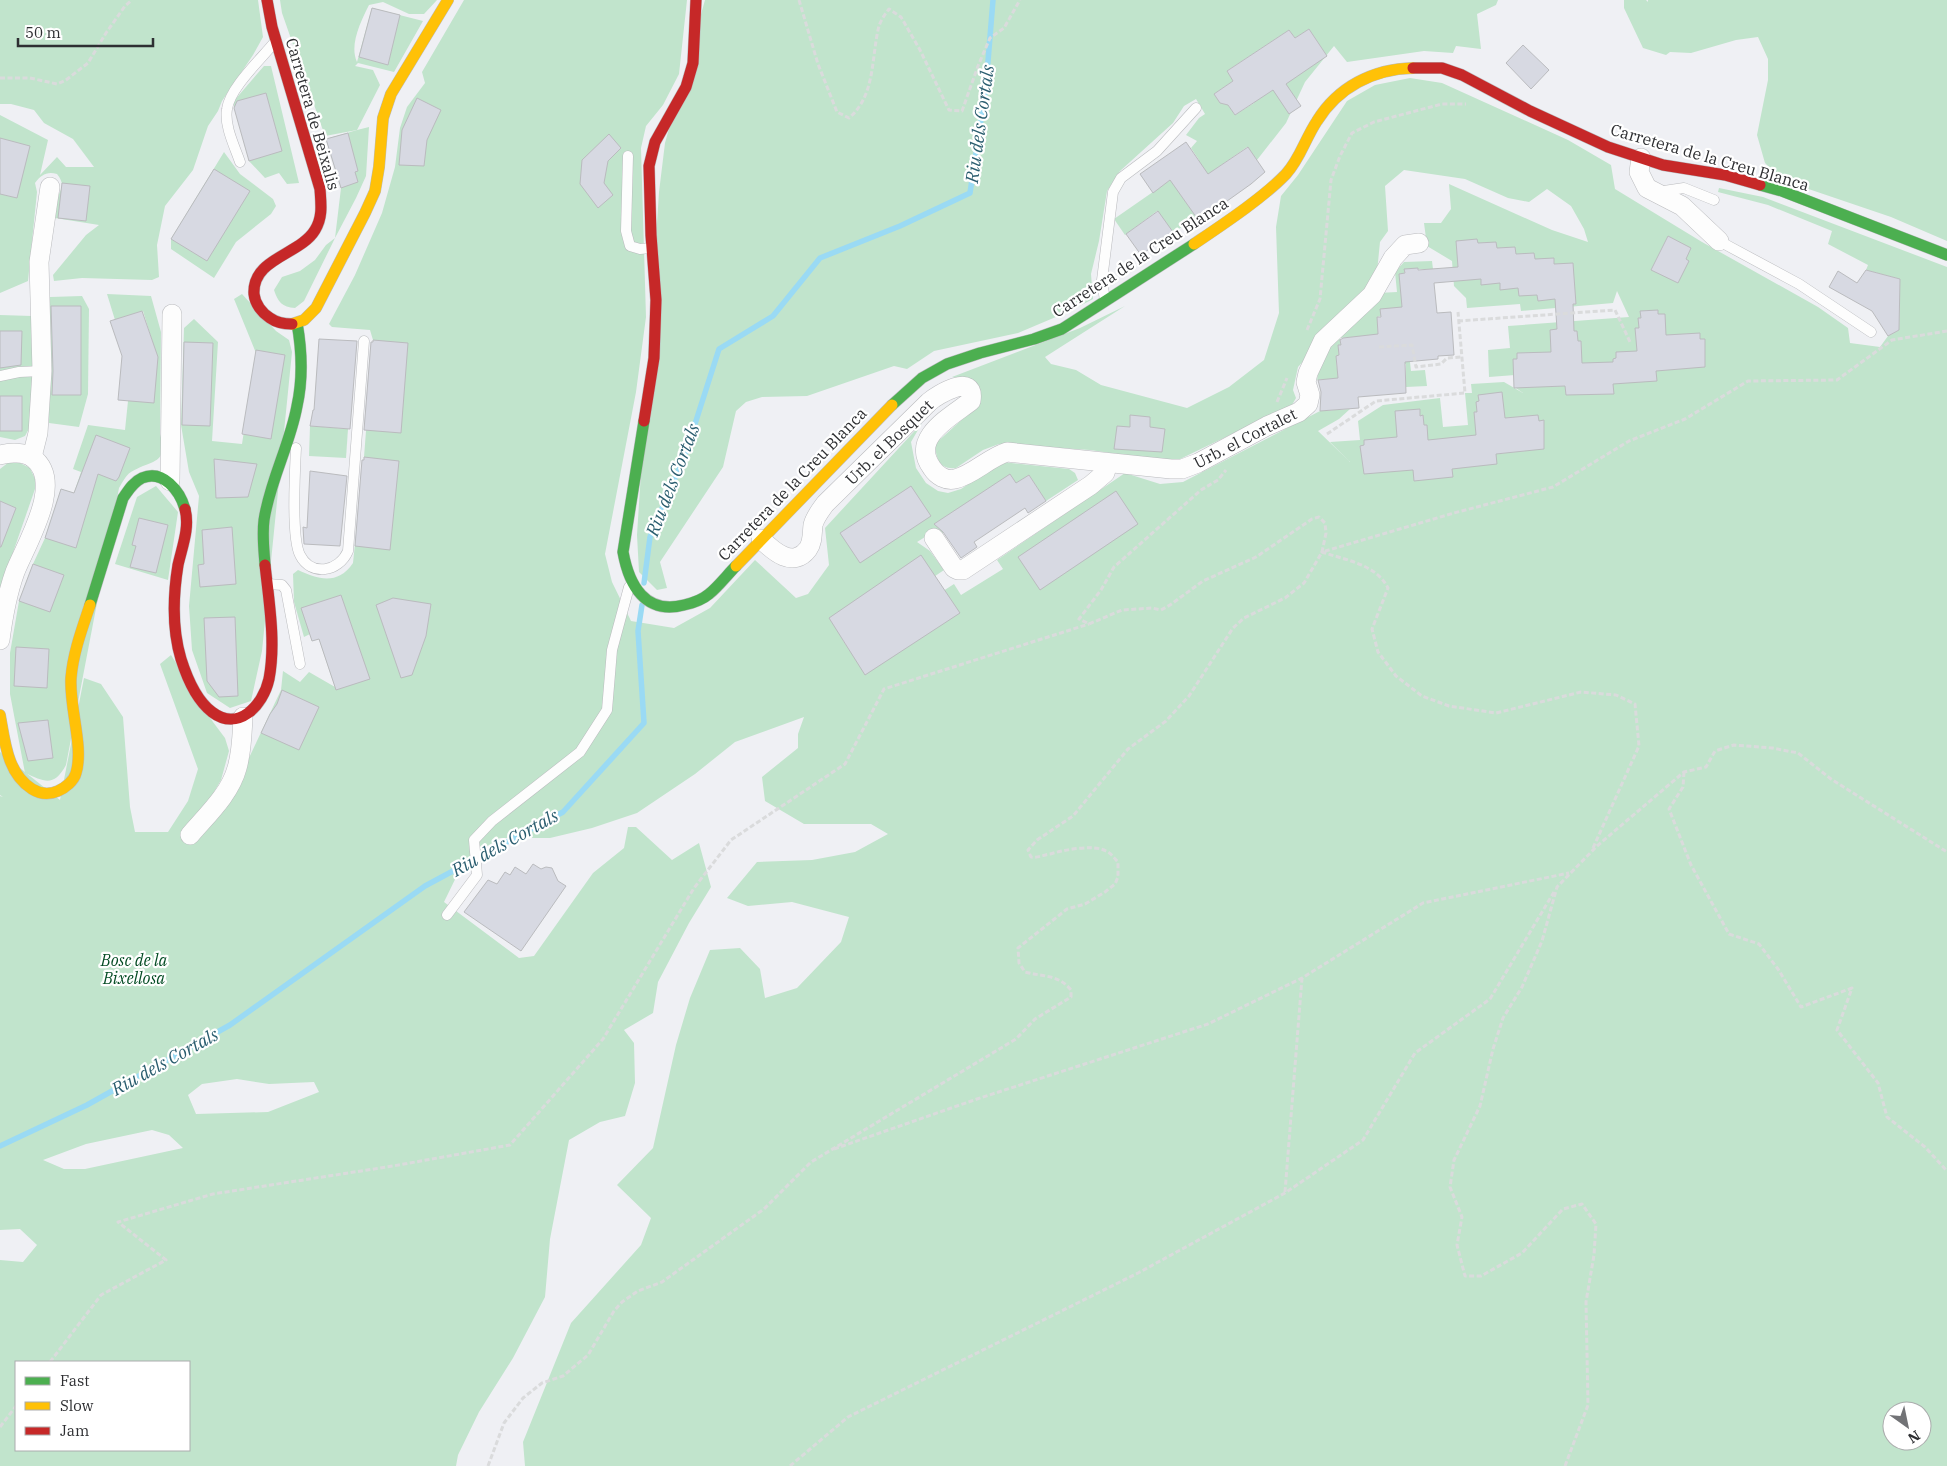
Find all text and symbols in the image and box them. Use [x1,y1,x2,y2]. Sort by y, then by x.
scale bar [18,15,152,47]
text: 50 m [25,23,61,42]
street label: Carretera de Beixalis [282,36,344,192]
water label: Riu dels Cortals [960,63,999,185]
street label: Carretera de la Creu Blanca [1608,119,1812,195]
street label: Carretera de la Creu Blanca [1048,192,1232,321]
street label: Urb. el Bosquet [841,395,937,489]
street label: Carretera de la Creu Blanca [713,403,871,565]
street label: Urb. el Cortalet [1190,403,1300,473]
water label: Riu dels Cortals [640,420,705,540]
water label: Riu dels Cortals [446,804,563,882]
park label: Bosc de la Bixellosa [100,950,167,988]
water label: Riu dels Cortals [106,1023,223,1101]
legend [15,1361,190,1451]
text: Fast [60,1371,90,1390]
text: Slow [60,1396,94,1415]
north arrow [1882,1401,1932,1451]
text: Jam [60,1421,89,1440]
text: N [1905,1426,1924,1447]

